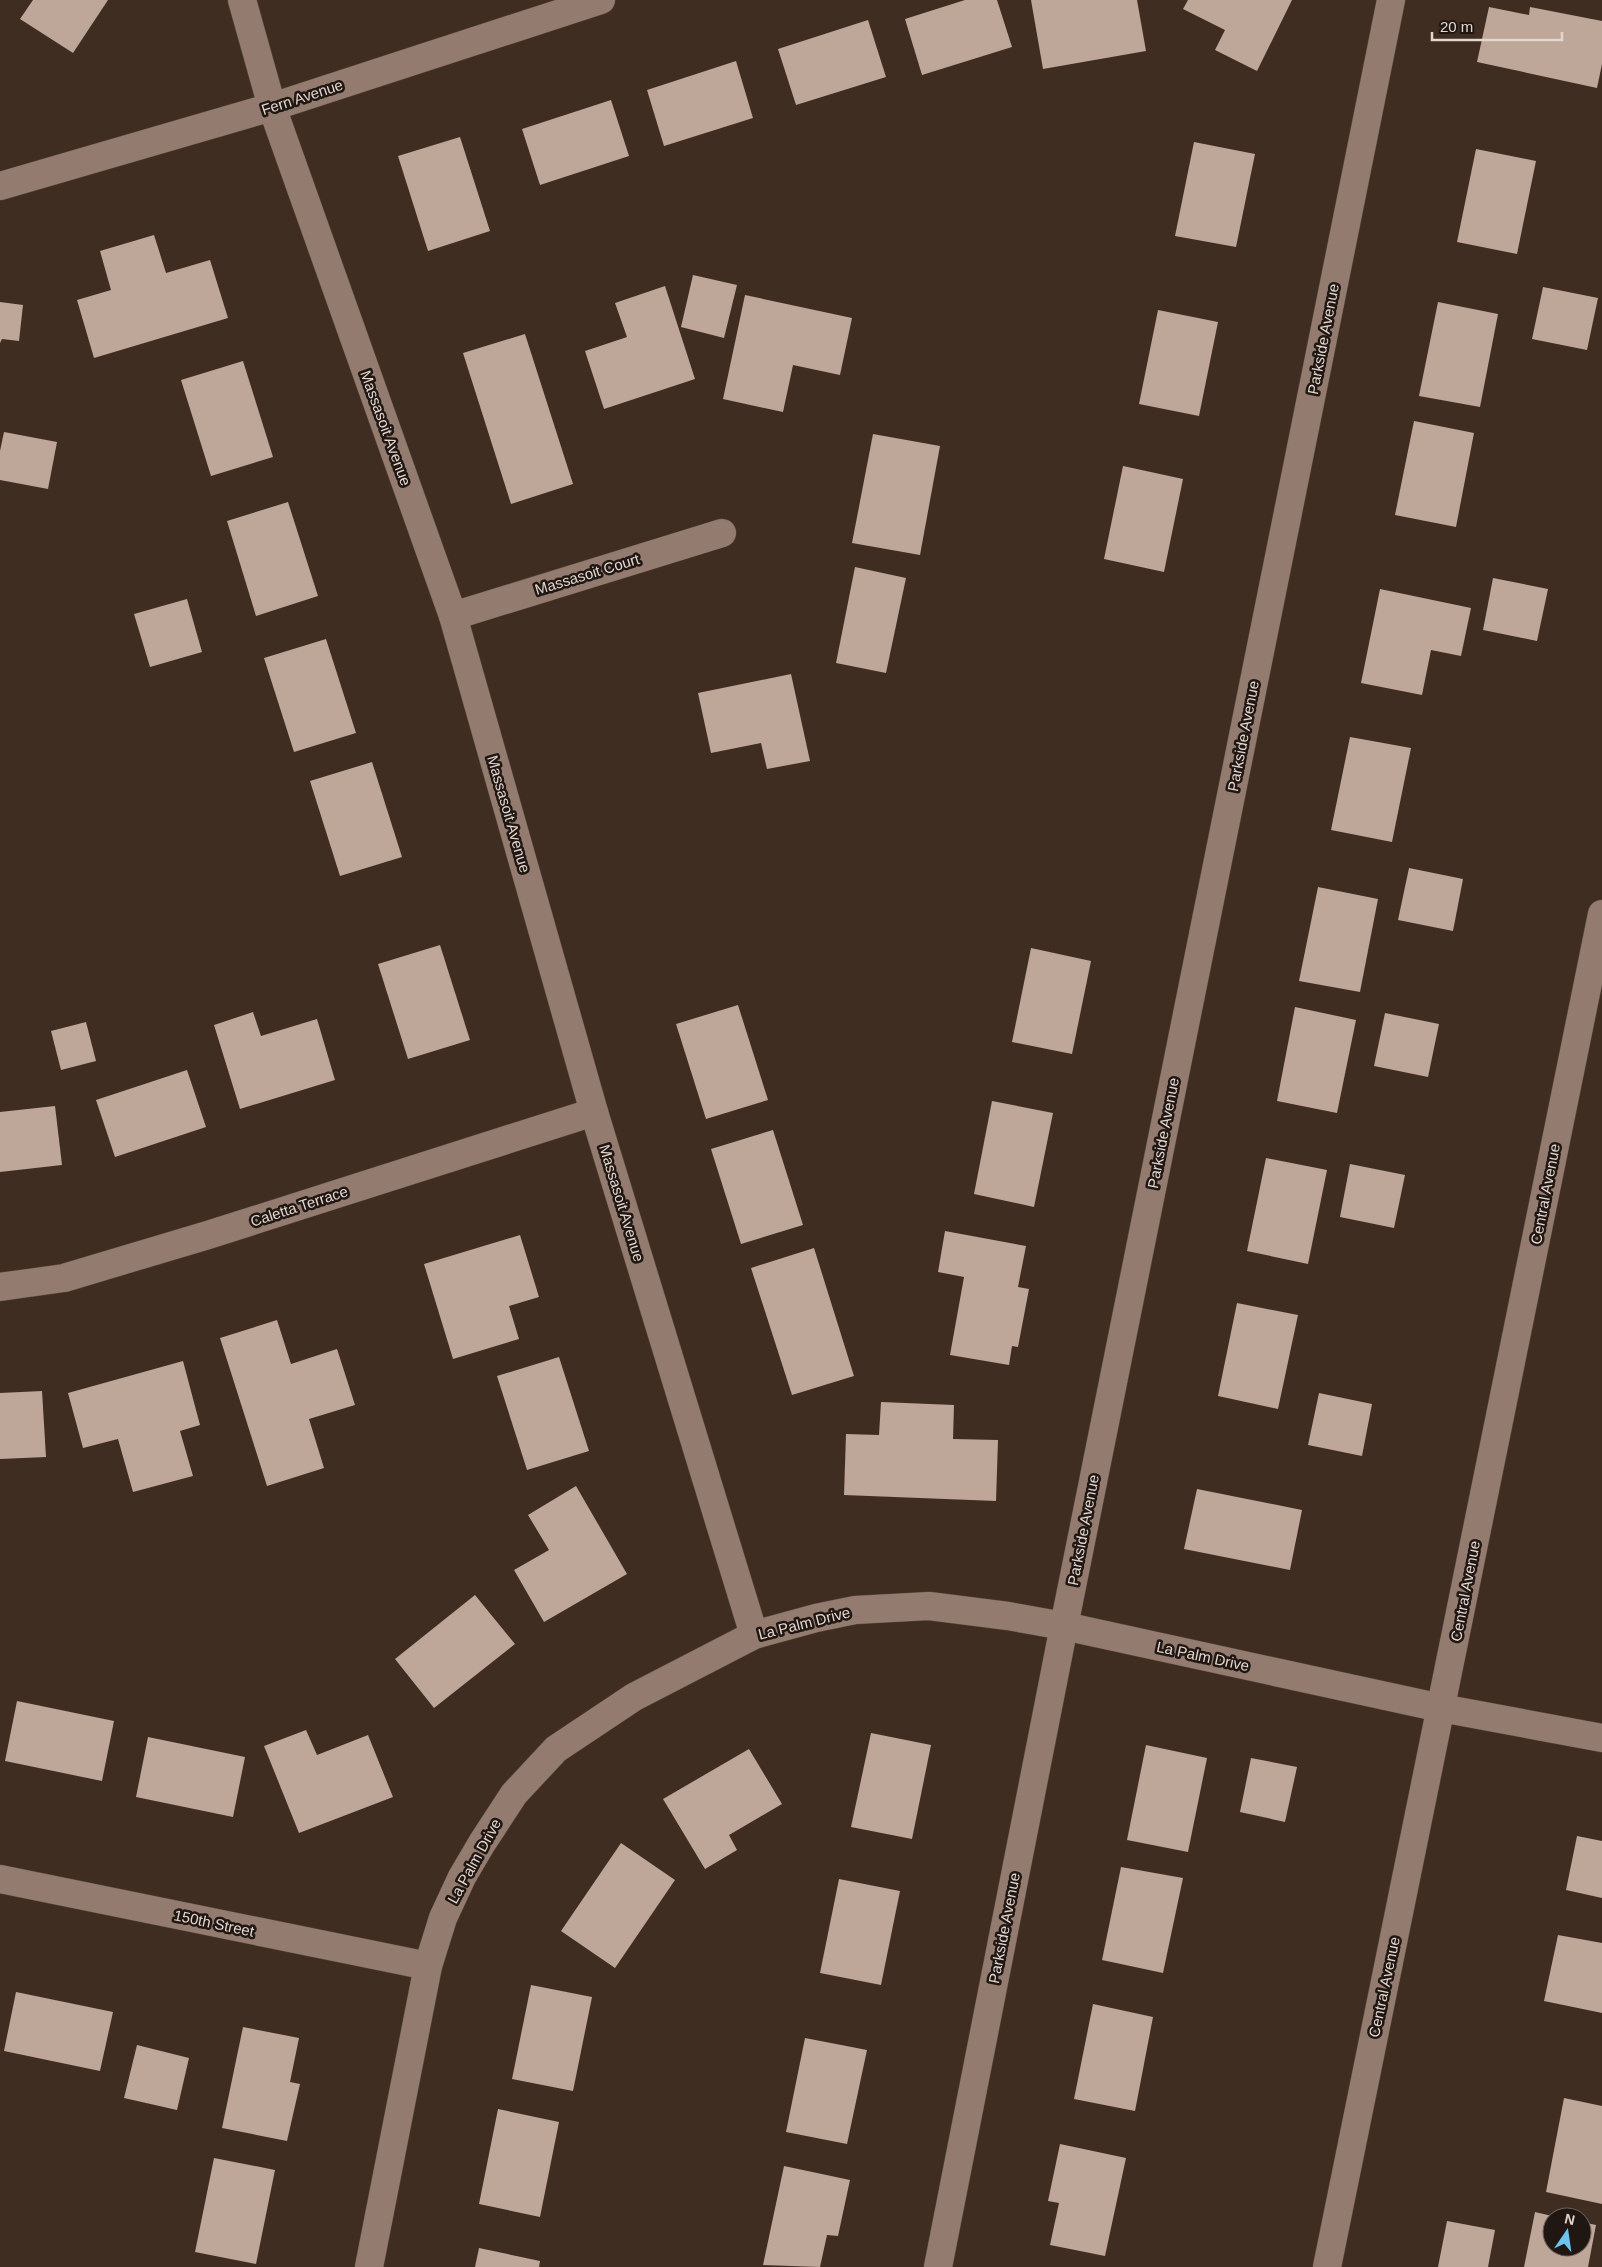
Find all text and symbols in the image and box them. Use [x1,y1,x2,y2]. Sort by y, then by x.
scale bar [1432,10,1562,42]
text: 20 m [1440,18,1473,35]
street label: Fern Avenue [259,76,345,118]
street label: Parkside Avenue [1304,282,1342,396]
street label: Massasoit Avenue [357,368,415,488]
street label: Massasoit Court [533,550,642,598]
street label: Parkside Avenue [1224,679,1262,793]
street label: Massasoit Avenue [484,753,534,875]
street label: Parkside Avenue [1144,1076,1182,1190]
street label: Massasoit Avenue [596,1142,648,1264]
street label: Central Avenue [1527,1142,1563,1246]
street label: Caletta Terrace [248,1182,350,1230]
street label: Parkside Avenue [1064,1473,1102,1587]
street label: Central Avenue [1447,1539,1483,1643]
street label: La Palm Drive [756,1603,852,1643]
street label: La Palm Drive [1155,1638,1251,1674]
street label: La Palm Drive [444,1816,504,1906]
street label: Parkside Avenue [985,1871,1023,1985]
street label: 150th Street [172,1906,257,1940]
street label: Central Avenue [1365,1935,1403,2039]
north arrow [1542,2207,1592,2257]
text: N [1563,2210,1577,2228]

